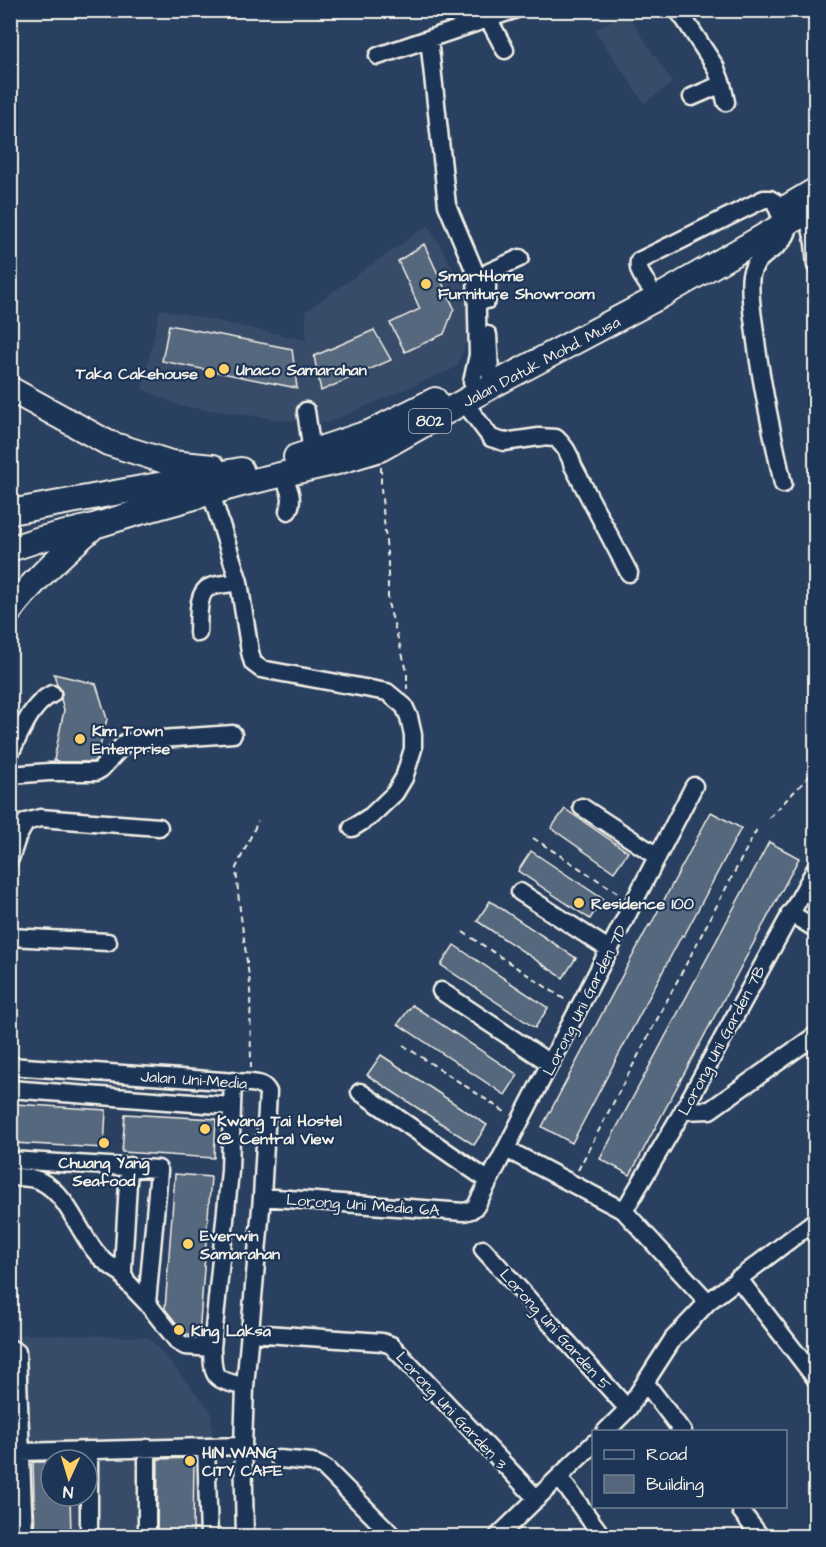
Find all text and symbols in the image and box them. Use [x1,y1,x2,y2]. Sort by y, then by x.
place label: SmartHome Furniture Showroom [437,265,595,305]
marker: SmartHome Furniture Showroom [419,277,433,291]
street label: Jalan Datuk Mohd. Musa [459,311,624,413]
place label: Unaco Samarahan [236,359,367,381]
marker: Unaco Samarahan [217,362,231,376]
place label: Taka Cakehouse [75,363,198,385]
marker: Taka Cakehouse [203,366,217,380]
road number: 802 [409,409,451,433]
place label: Kim Town Enterprise [92,720,171,760]
marker: Kim Town Enterprise [73,732,87,746]
place label: Residence 100 [591,893,694,915]
marker: Residence 100 [572,896,586,910]
street label: Lorong Uni Garden 7D [537,922,633,1080]
street label: Lorong Uni Garden 7B [673,961,772,1120]
street label: Jalan Uni-Media [140,1065,248,1095]
place label: Kwang Tai Hostel @ Central View [217,1110,342,1150]
marker: Kwang Tai Hostel @ Central View [198,1122,212,1136]
marker: Chuang Yang Seafood [97,1136,111,1150]
place label: Chuang Yang Seafood [58,1152,150,1192]
street label: Lorong Uni Media 6A [285,1189,440,1222]
place label: Everwin Samarahan [199,1225,280,1265]
marker: Everwin Samarahan [181,1237,195,1251]
street label: Lorong Uni Garden 5 [494,1264,616,1397]
place label: King Laksa [191,1320,272,1344]
marker: King Laksa [172,1323,186,1337]
street label: Lorong Uni Garden 3 [390,1347,512,1475]
legend [592,1430,787,1508]
place label: HIN WANG CITY CAFE [202,1442,283,1482]
text: Road [646,1442,687,1467]
north arrow [39,1448,99,1508]
marker: HIN WANG CITY CAFE [183,1454,197,1468]
text: Building [646,1472,704,1498]
text: N [62,1481,74,1503]

